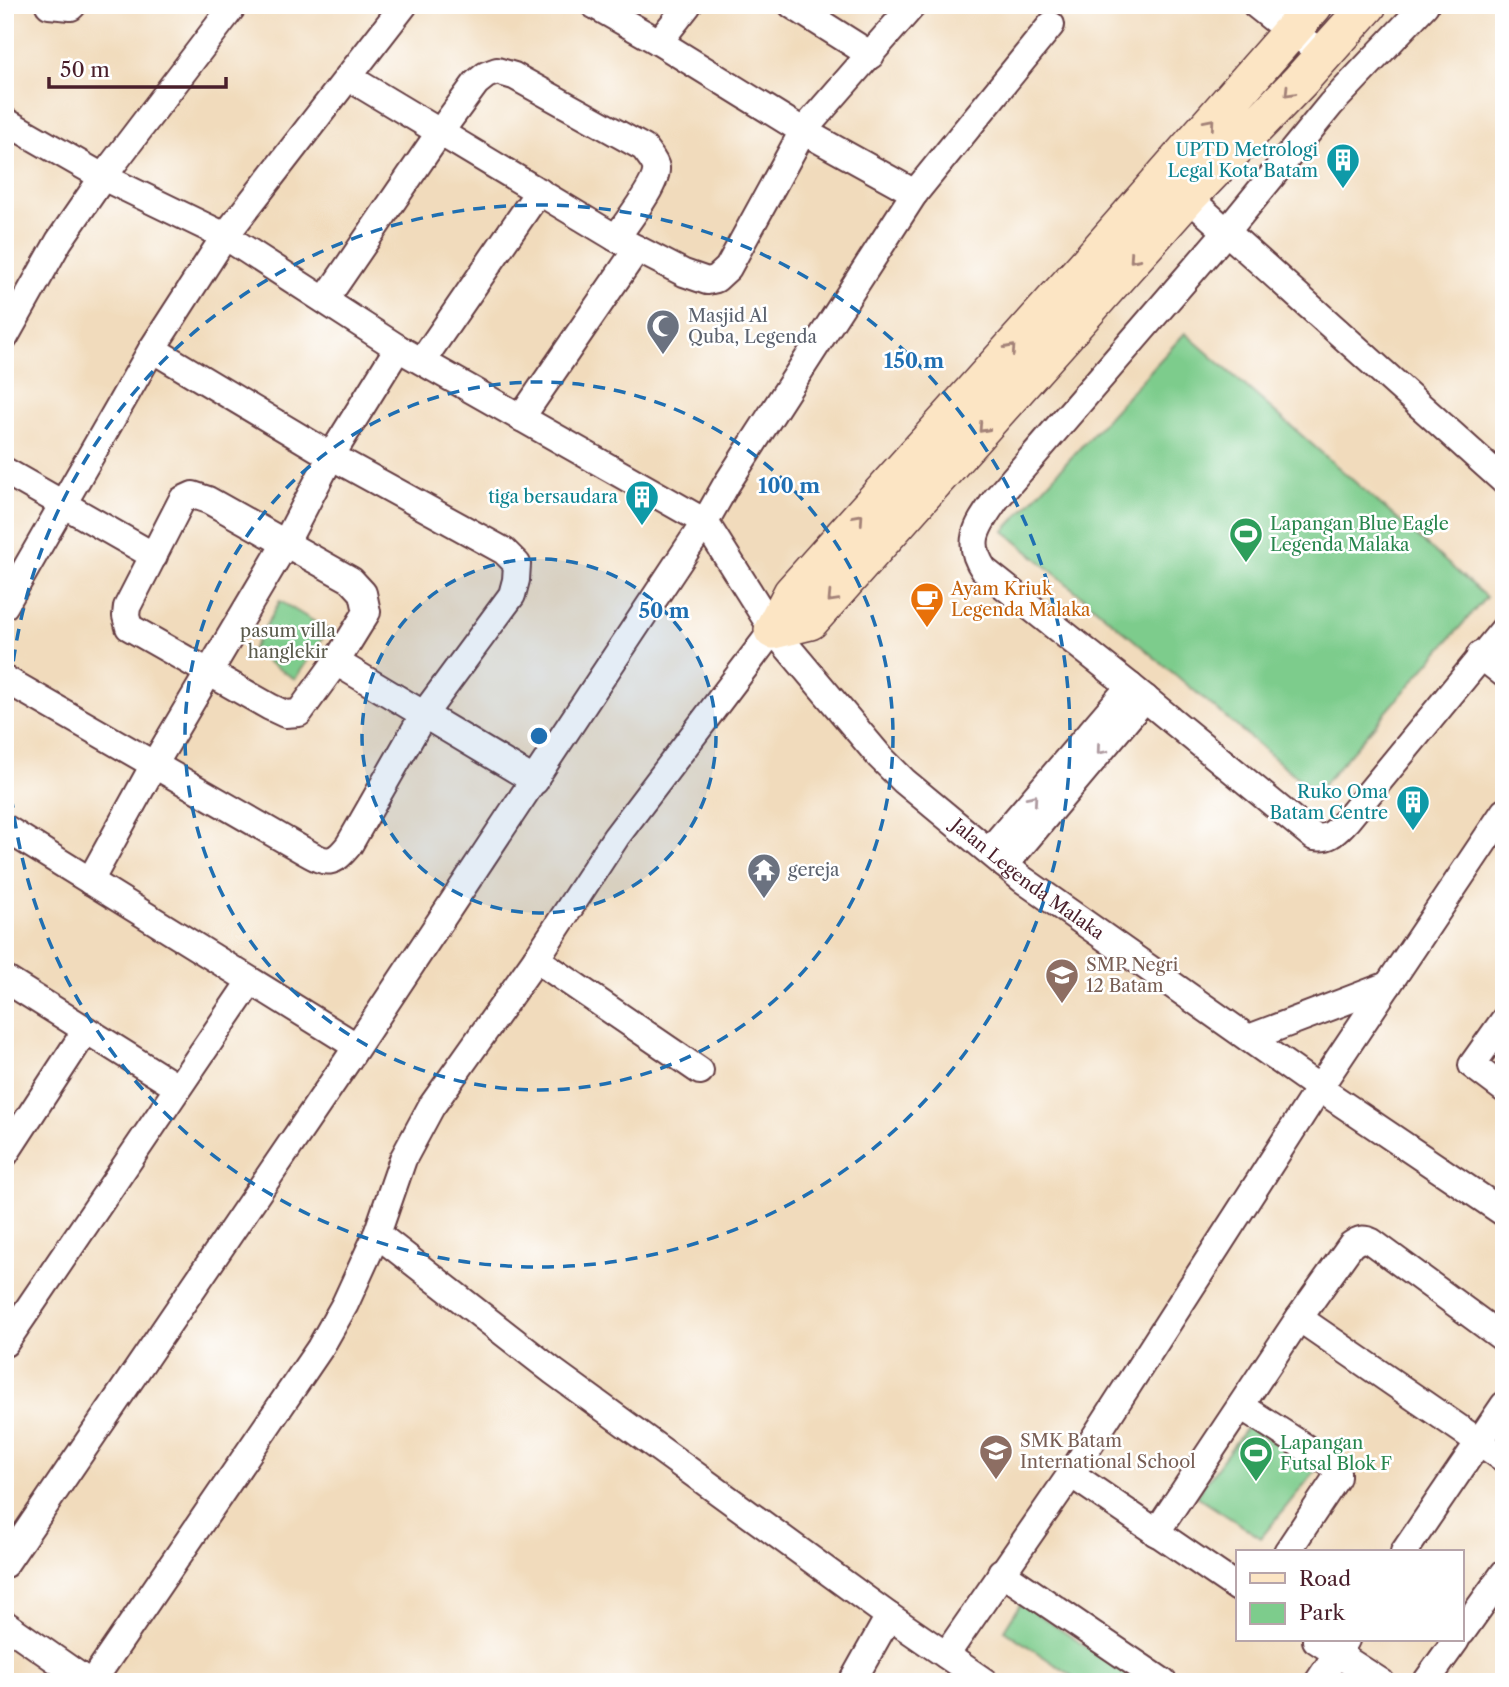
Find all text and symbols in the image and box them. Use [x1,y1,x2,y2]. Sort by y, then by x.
scale bar [49,46,226,90]
text: 50 m [60,57,110,82]
one-way arrow [1285,84,1298,97]
one-way arrow [1202,119,1214,132]
place label: UPTD Metrologi Legal Kota Batam [1168,139,1319,182]
building icon: UPTD Metrologi Legal Kota Batam [1324,141,1362,190]
one-way arrow [1129,250,1142,263]
place label: Masjid Al Quba, Legenda [688,305,818,348]
mosque icon: Masjid Al Quba, Legenda [644,307,682,356]
one-way arrow [1003,344,1015,357]
text: 150 m [884,348,944,373]
one-way arrow [978,420,991,433]
text: 100 m [758,473,820,498]
building icon: tiga bersaudara [623,478,661,527]
place label: tiga bersaudara [488,486,618,508]
place label: Lapangan Blue Eagle Legenda Malaka [1270,513,1449,556]
one-way arrow [851,514,863,527]
sports icon: Lapangan Blue Eagle Legenda Malaka [1227,515,1265,564]
place label: Ayam Kriuk Legenda Malaka [950,578,1091,621]
cafe icon: Ayam Kriuk Legenda Malaka [908,580,946,629]
one-way arrow [827,590,840,603]
text: 50 m [638,598,690,623]
park label: pasum villa hanglekir [240,620,336,663]
centre of rings [527,724,551,748]
one-way arrow [1097,742,1109,755]
place label: Ruko Oma Batam Centre [1270,781,1388,824]
building icon: Ruko Oma Batam Centre [1394,783,1432,832]
one-way arrow [1025,794,1037,807]
street label: Jalan Legenda Malaka [945,812,1109,945]
temple icon: gereja [745,851,783,900]
place label: gereja [788,859,840,881]
place label: SMP Negri 12 Batam [1086,954,1179,997]
school or university icon: SMP Negri 12 Batam [1043,956,1081,1005]
place label: SMK Batam International School [1020,1430,1196,1473]
school or university icon: SMK Batam International School [977,1432,1015,1481]
place label: Lapangan Futsal Blok F [1280,1432,1392,1475]
sports icon: Lapangan Futsal Blok F [1237,1434,1275,1483]
legend [1236,1550,1464,1642]
text: Road [1299,1566,1351,1591]
text: Park [1299,1600,1345,1625]

